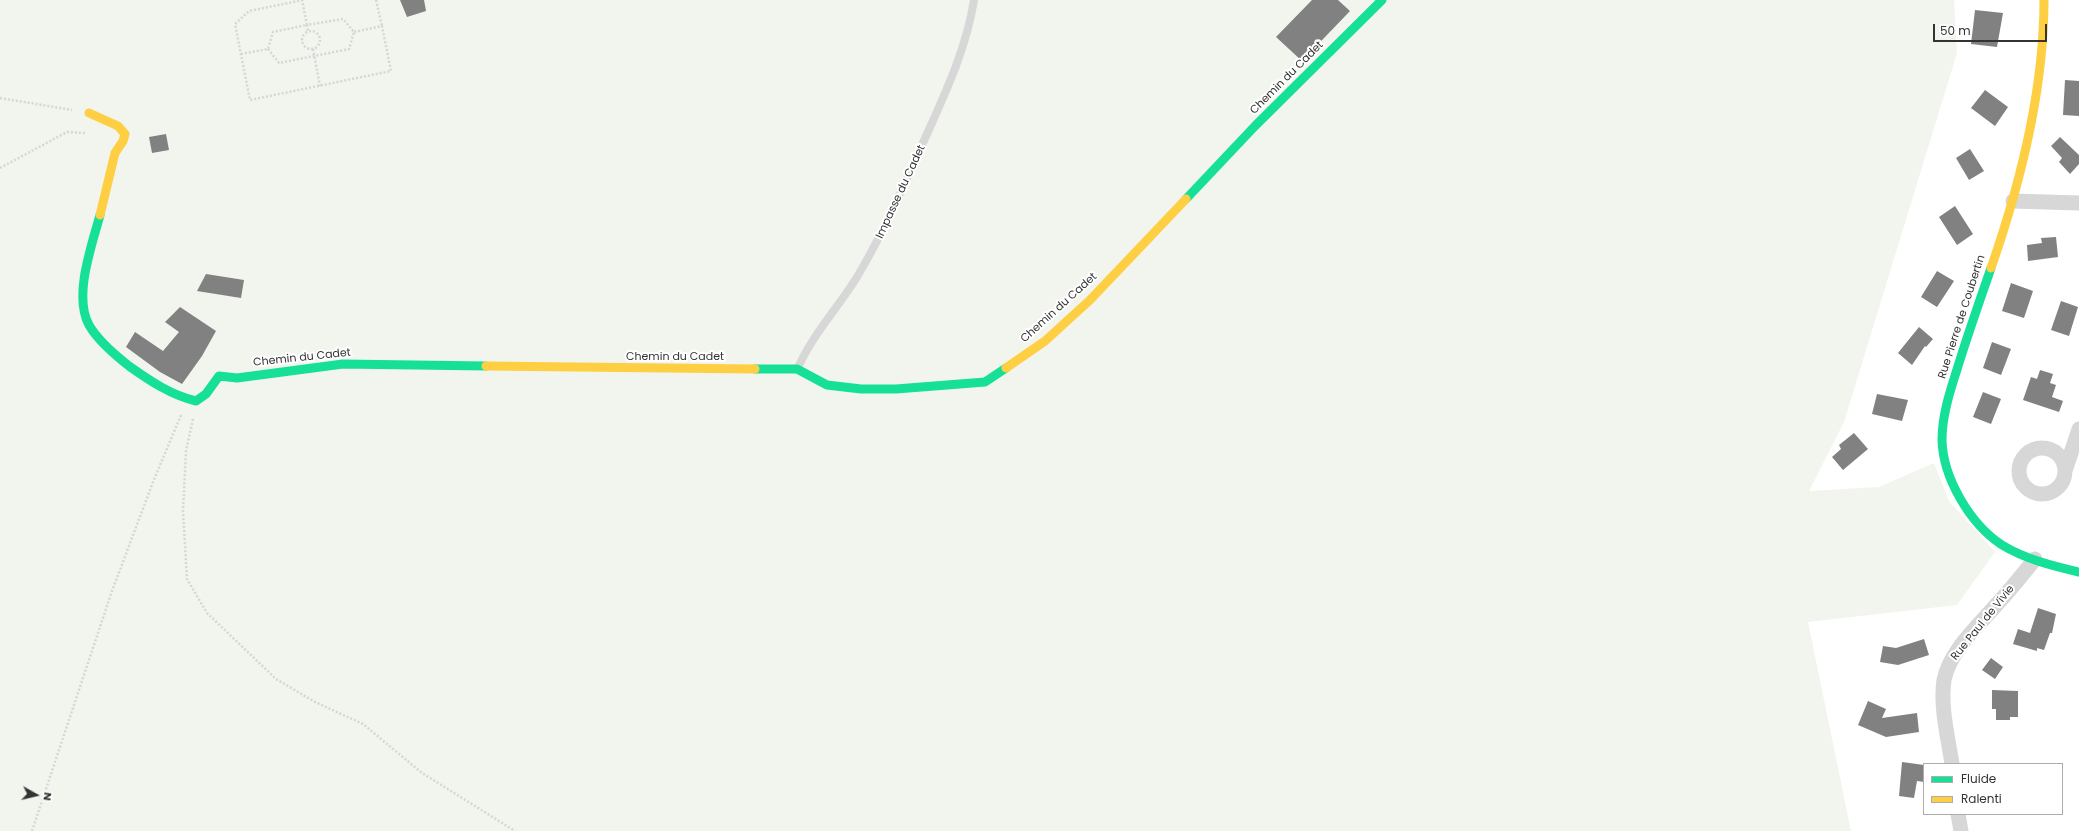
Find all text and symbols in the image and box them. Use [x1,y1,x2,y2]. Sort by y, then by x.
scale bar [1935,16,2049,42]
text: 50 m [1940,22,1971,39]
street label: Chemin du Cadet [1248,39,1326,117]
street label: Impasse du Cadet [874,143,928,241]
street label: Rue Pierre de Coubertin [1936,254,1988,380]
street label: Chemin du Cadet [1018,270,1100,346]
street label: Chemin du Cadet [253,346,351,370]
street label: Chemin du Cadet [626,350,724,364]
street label: Rue Paul de Vivie [1949,583,2017,663]
legend [1923,763,2063,815]
text: Fluide [1961,770,1996,787]
north arrow [16,775,56,815]
text: Ralenti [1961,790,2002,807]
text: N [39,791,56,802]

